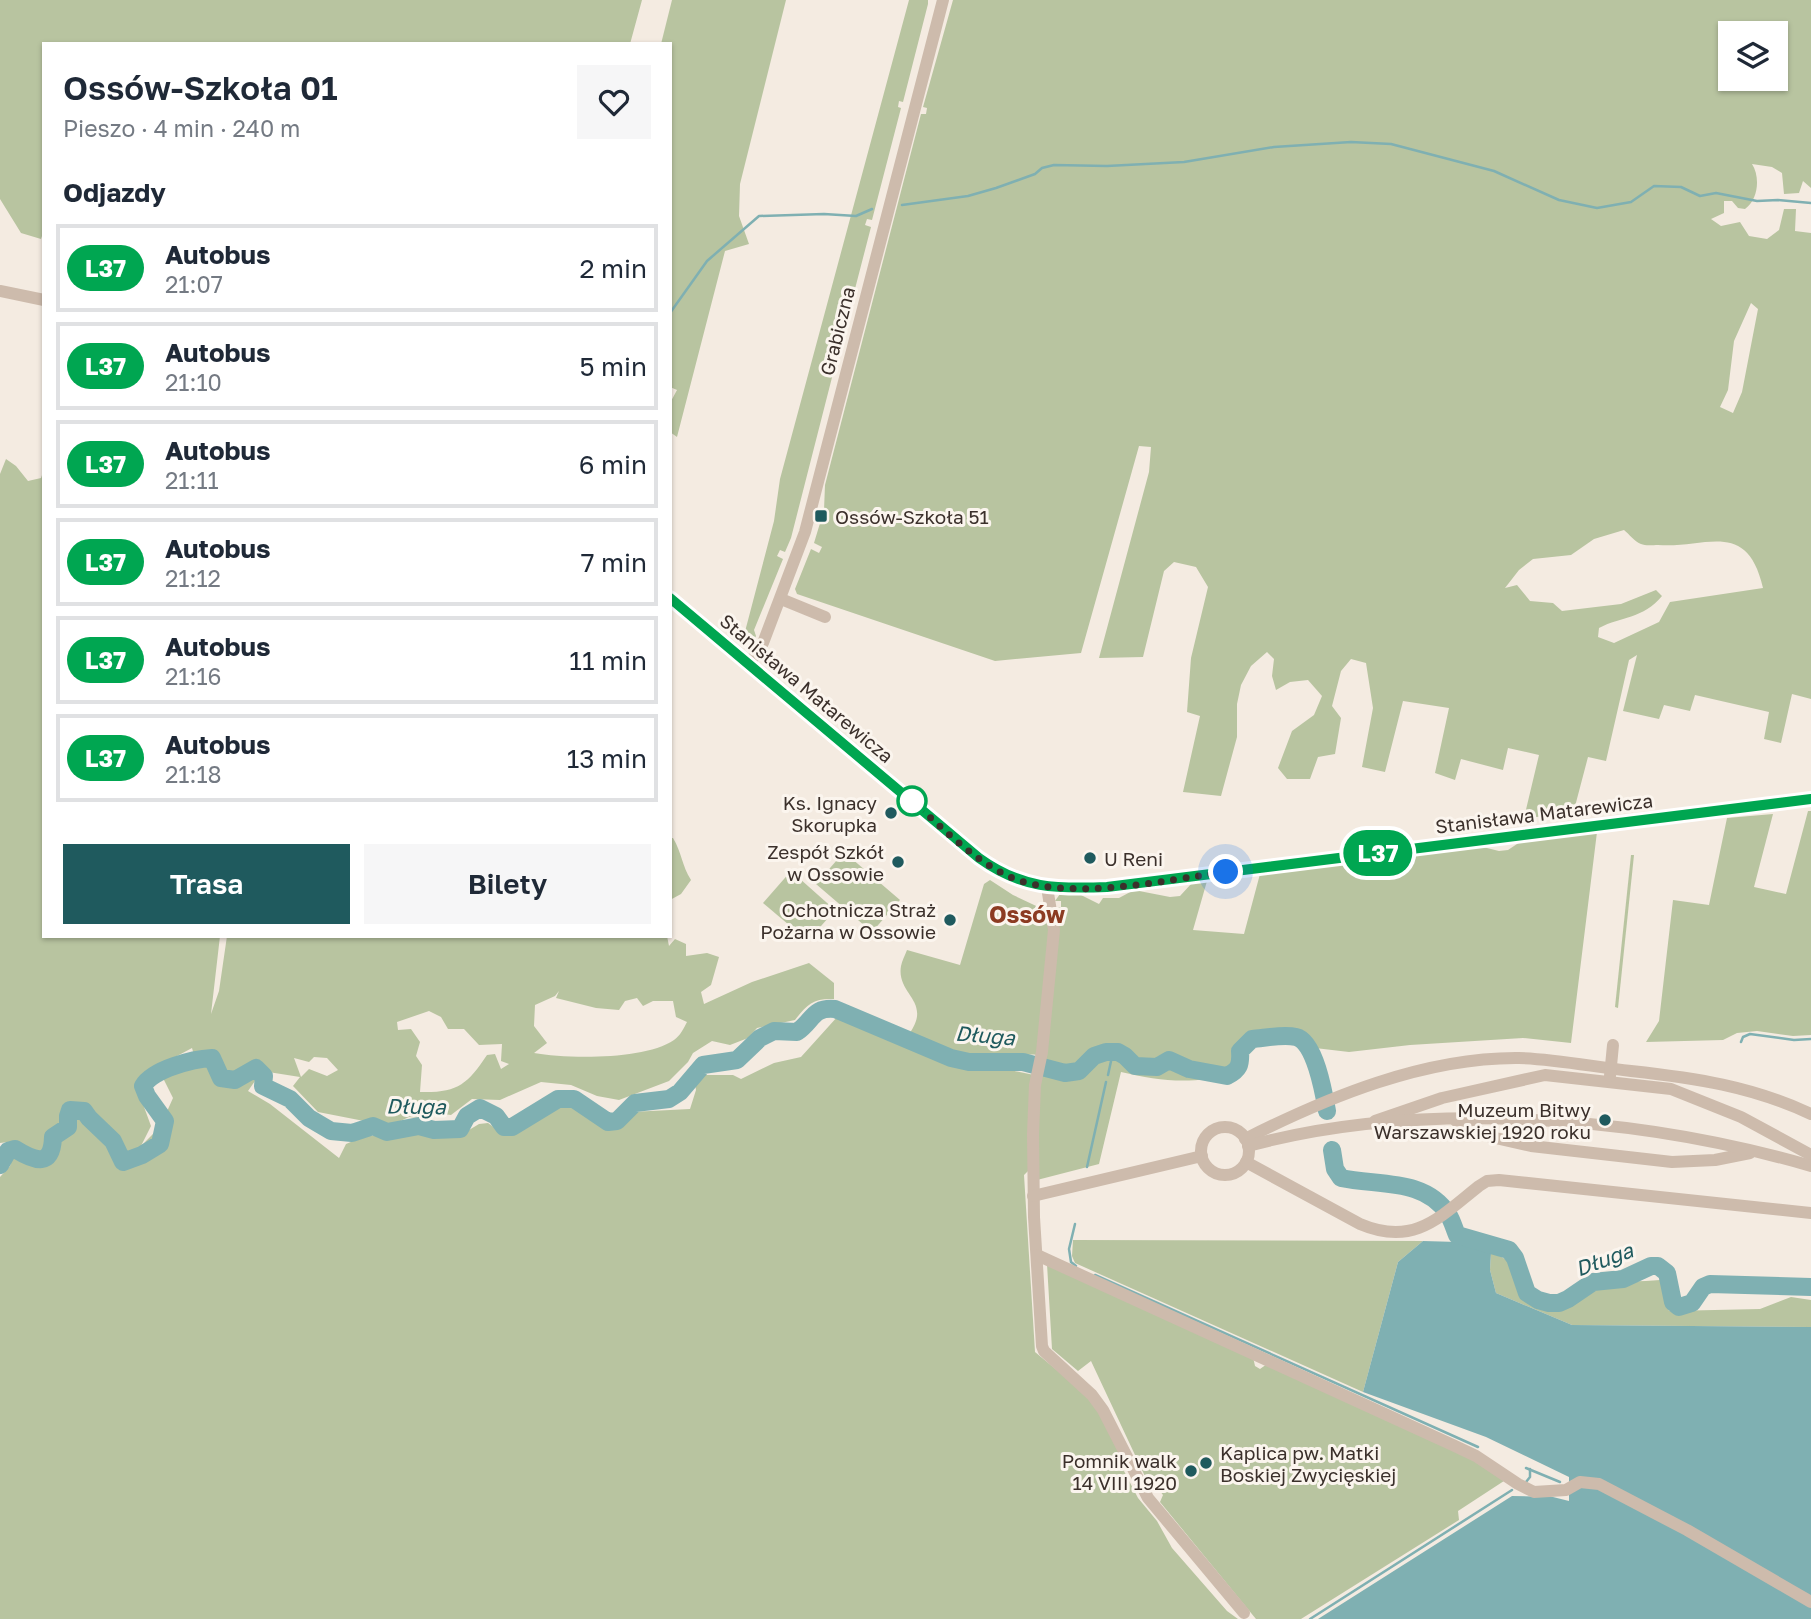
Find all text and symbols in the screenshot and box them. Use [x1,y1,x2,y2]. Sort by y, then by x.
map controls [1718,21,1788,91]
button: layers [1718,21,1788,91]
button: heart [577,65,651,139]
text: Ossów-Szkoła 01 [63,68,338,107]
text: Pieszo · 4 min · 240 m [63,114,300,142]
text: Odjazdy [63,177,166,208]
text: Autobus [165,239,271,270]
text: L37 [85,253,126,282]
text: 2 min [579,253,647,284]
text: 21:07 [165,270,223,298]
street label: Grabiczna [815,284,859,378]
text: Autobus [165,337,271,368]
text: L37 [85,351,126,380]
text: 5 min [579,351,647,382]
text: 21:10 [165,368,222,396]
text: Autobus [165,435,271,466]
text: L37 [85,449,126,478]
text: 6 min [579,449,647,480]
text: 21:11 [165,466,219,494]
place label: Ossów-Szkoła 51 [835,505,989,528]
marker: Ossów-Szkoła 51 [813,508,829,524]
text: Autobus [165,533,271,564]
text: L37 [85,547,126,576]
text: 7 min [581,547,647,578]
text: 21:12 [165,564,221,592]
street label: Stanisława Matarewicza [716,609,898,767]
text: Autobus [165,631,271,662]
text: L37 [85,645,126,674]
text: 11 min [569,645,647,676]
text: 21:16 [165,662,221,690]
text: Autobus [165,729,271,760]
text: L37 [85,743,126,772]
text: 13 min [567,743,647,774]
text: 21:18 [165,760,222,788]
unlabelled marker [897,786,927,816]
street label: Stanisława Matarewicza [1434,788,1654,838]
place label: Ks. Ignacy Skorupka [783,791,877,836]
marker: Ks. Ignacy Skorupka [883,805,899,821]
line badge: L37 [1338,830,1418,876]
text: L37 [1357,838,1399,867]
place label: Zespół Szkół w Ossowie [767,840,884,885]
button: Trasa [63,844,350,924]
button: Bilety [364,844,651,924]
place label: U Reni [1104,847,1163,870]
marker: U Reni [1082,850,1098,866]
marker: Zespół Szkół w Ossowie [890,854,906,870]
your location [1208,854,1243,889]
place label: Ochotnicza Straż Pożarna w Ossowie [760,898,936,943]
district label: Ossów [989,900,1065,928]
marker: Ochotnicza Straż Pożarna w Ossowie [942,912,958,928]
water label: Długa [954,1019,1017,1051]
water label: Długa [386,1092,447,1120]
place label: Muzeum Bitwy Warszawskiej 1920 roku [1374,1098,1591,1143]
marker: Muzeum Bitwy Warszawskiej 1920 roku [1597,1112,1613,1128]
water label: Długa [1572,1236,1637,1281]
place label: Kaplica pw. Matki Boskiej Zwycięskiej [1220,1441,1396,1486]
place label: Pomnik walk 14 VIII 1920 [1062,1449,1177,1494]
marker: Kaplica pw. Matki Boskiej Zwycięskiej [1198,1455,1214,1471]
marker: Pomnik walk 14 VIII 1920 [1183,1463,1199,1479]

